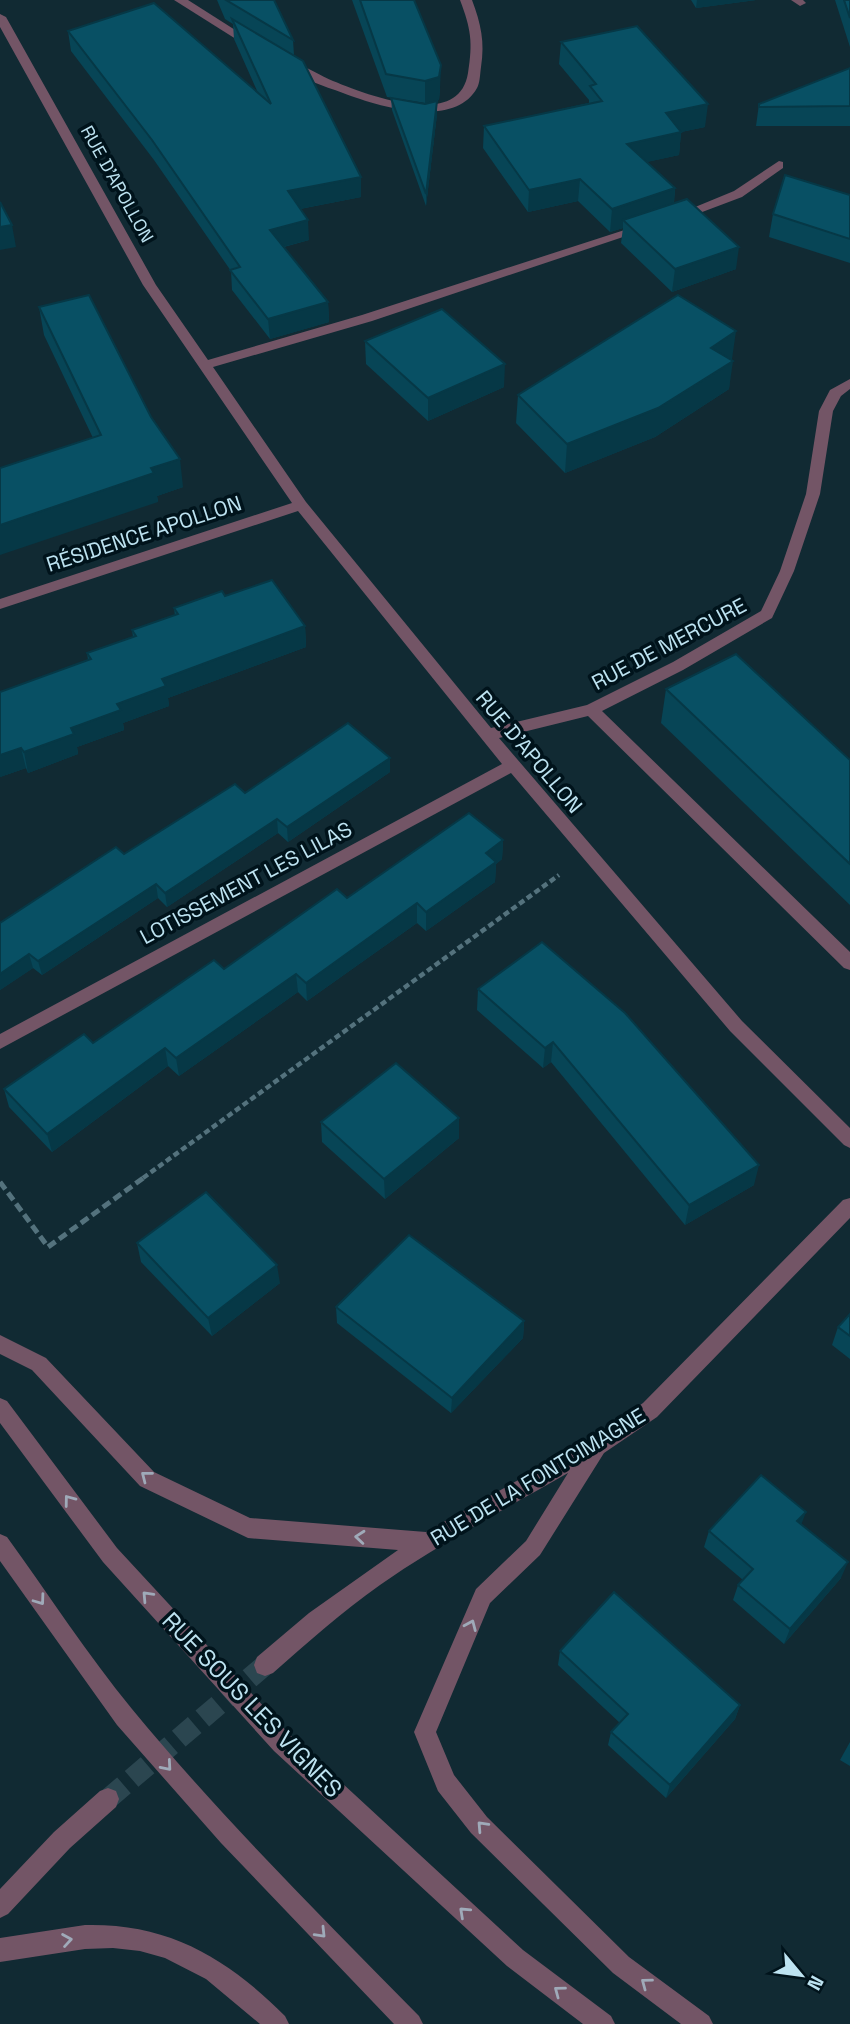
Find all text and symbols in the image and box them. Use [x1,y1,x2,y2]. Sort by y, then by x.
street label: RUE D'APOLLON [76,121,159,246]
street label: RÉSIDENCE APOLLON [43,489,245,578]
street label: RUE DE MERCURE [587,591,751,696]
street label: RUE D'APOLLON [470,685,589,819]
street label: LOTISSEMENT LES LILAS [135,815,356,950]
street label: RUE DE LA FONTCIMAGNE [425,1402,650,1551]
one-way arrow [142,1472,154,1485]
one-way arrow [65,1496,77,1508]
one-way arrow [355,1530,366,1545]
one-way arrow [143,1591,155,1604]
one-way arrow [32,1592,44,1605]
street label: RUE SOUS LES VIGNES [156,1605,349,1804]
one-way arrow [462,1620,476,1632]
one-way arrow [159,1758,171,1771]
one-way arrow [477,1821,490,1834]
one-way arrow [459,1907,472,1920]
one-way arrow [313,1924,326,1937]
one-way arrow [61,1933,73,1948]
north arrow [766,1940,836,2010]
text: N [801,1971,829,1995]
one-way arrow [641,1979,654,1991]
one-way arrow [554,1987,566,1999]

